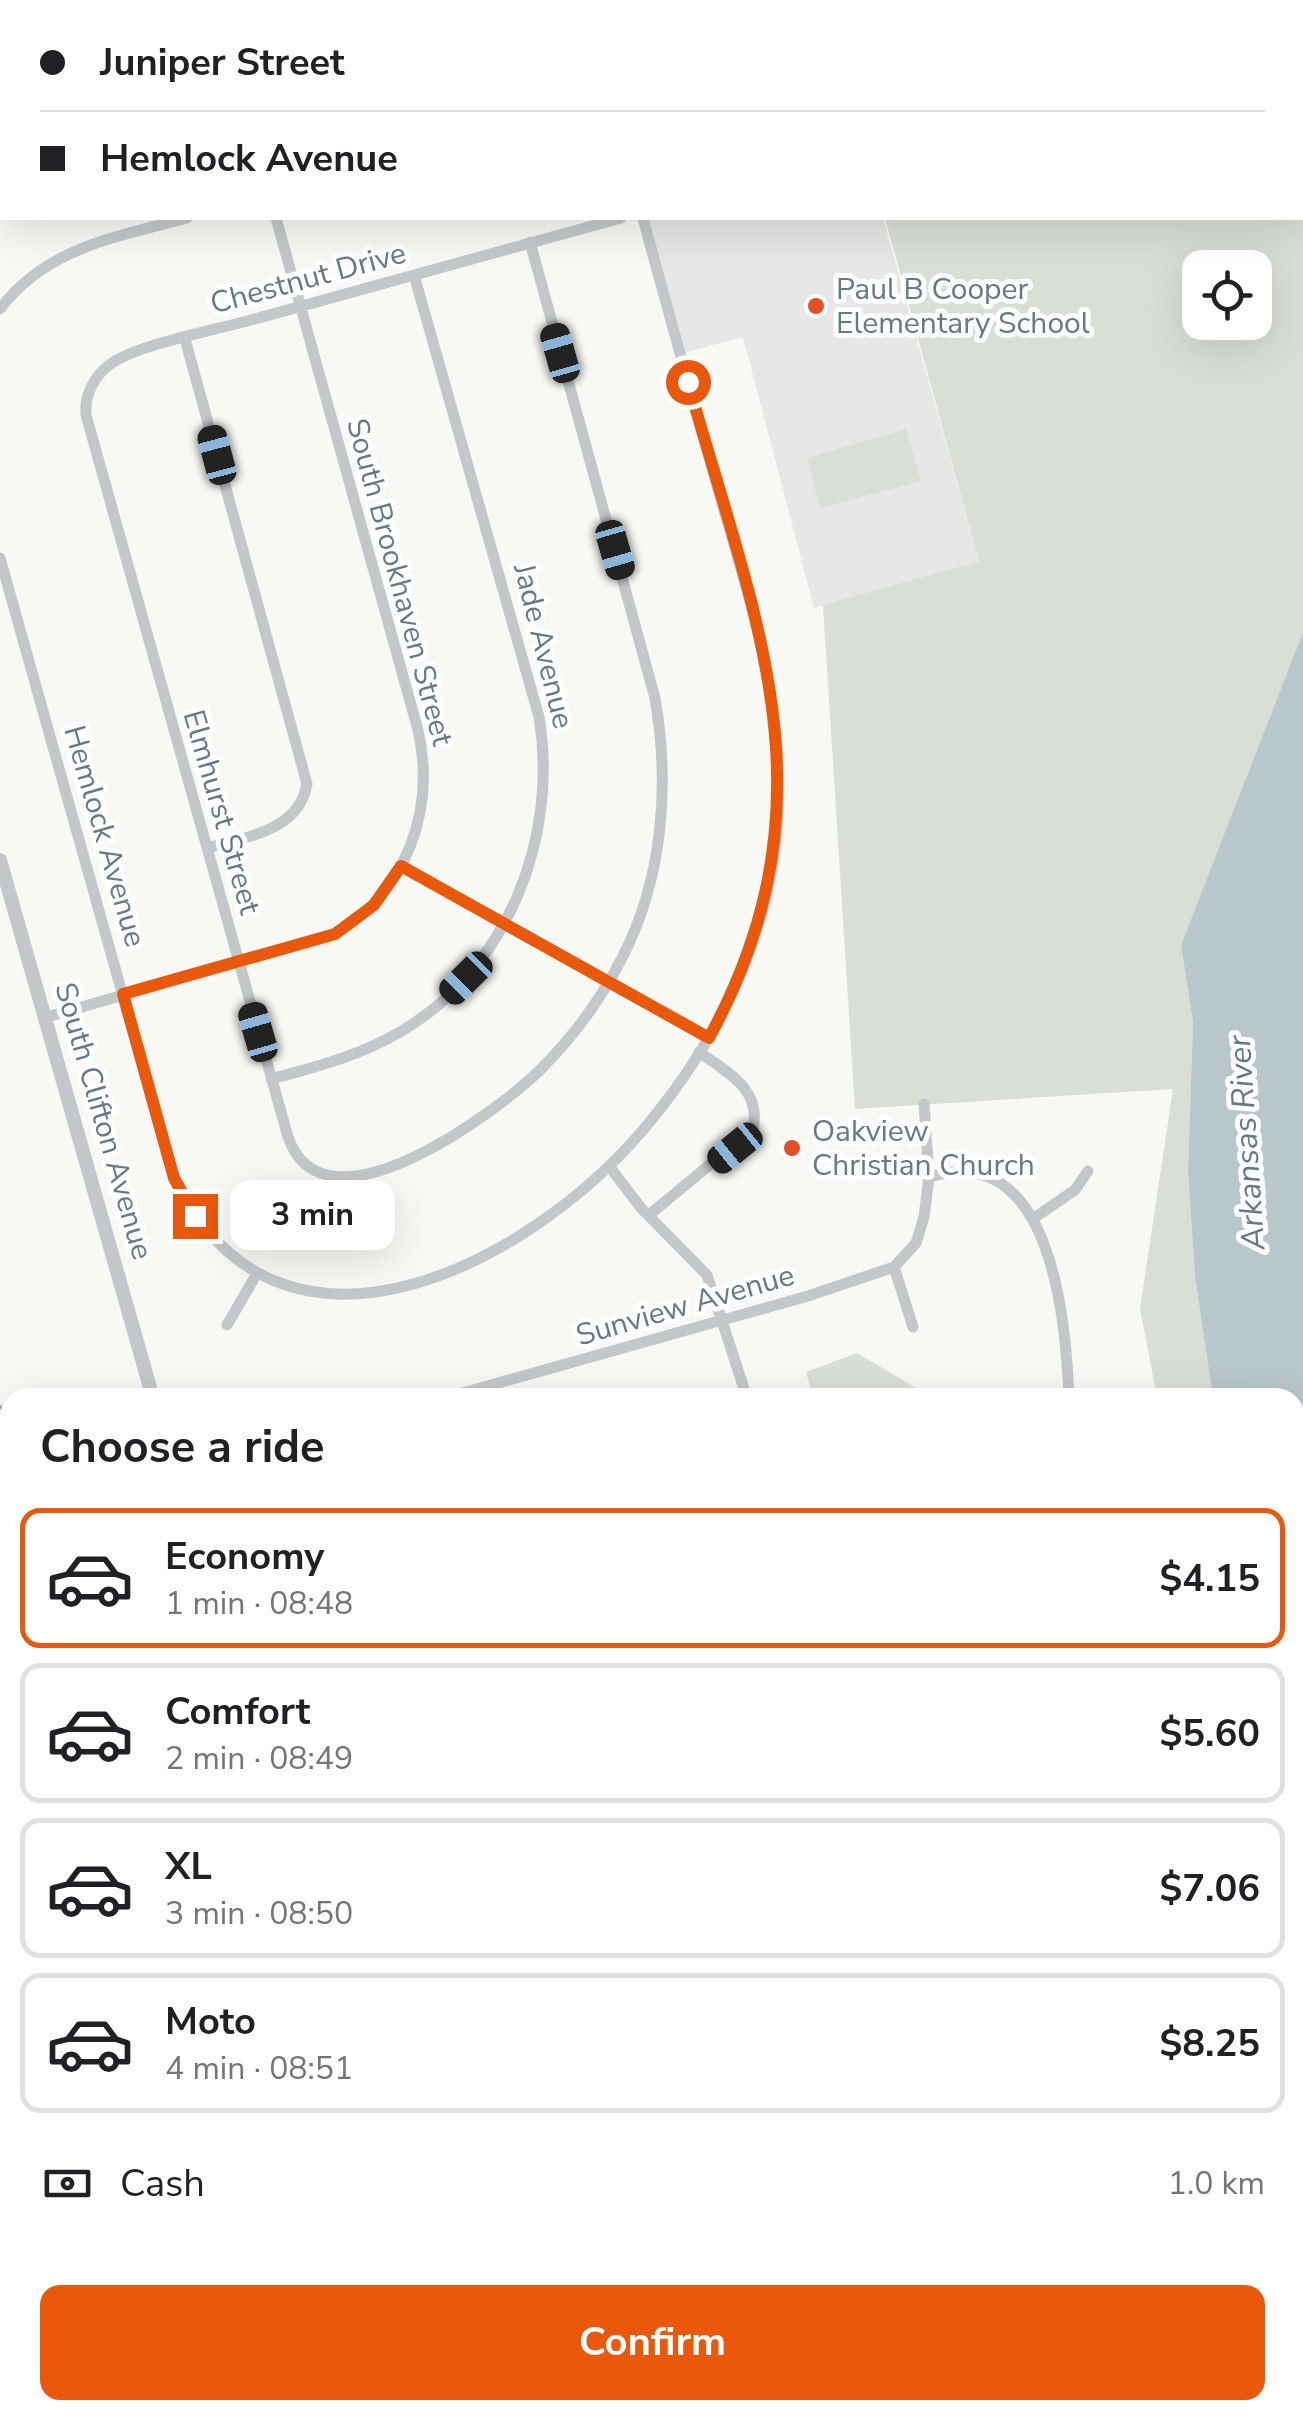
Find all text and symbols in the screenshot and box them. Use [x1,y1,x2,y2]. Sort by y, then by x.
text: Juniper Street [100,37,345,88]
text: Hemlock Avenue [100,133,398,184]
street label: Chestnut Drive [206,233,411,324]
map controls [1182,250,1272,340]
button: locate [1182,250,1272,340]
place label: Paul B Cooper Elementary School [836,269,1090,344]
marker: Paul B Cooper Elementary School [805,295,827,317]
car [537,320,583,386]
route start [666,360,711,405]
street label: South Brookhaven Street [336,414,463,751]
car [195,422,239,488]
car [592,517,638,583]
street label: Jade Avenue [503,558,584,733]
street label: Elmhurst Street [173,705,270,920]
street label: Hemlock Avenue [53,721,156,952]
car [434,946,498,1010]
street label: South Clifton Avenue [44,978,163,1264]
car [235,999,281,1065]
water label: Arkansas River [1217,1033,1276,1253]
place label: Oakview Christian Church [812,1111,1035,1186]
car [702,1117,768,1179]
marker: Oakview Christian Church [781,1137,803,1159]
callout: 3 min [230,1181,395,1251]
text: 3 min [271,1193,354,1236]
route end [173,1194,218,1239]
street label: Sunview Avenue [571,1255,799,1356]
text: Choose a ride [40,1417,325,1478]
text: Economy [165,1531,324,1582]
icon: car [45,1533,135,1623]
text: $4.15 [1159,1553,1260,1604]
text: 1 min · 08:48 [165,1582,353,1625]
text: Comfort [165,1686,310,1737]
icon: car [45,1688,135,1778]
text: $5.60 [1159,1708,1260,1759]
text: 2 min · 08:49 [165,1737,353,1780]
text: XL [165,1841,212,1892]
icon: car [45,1843,135,1933]
text: $7.06 [1159,1863,1260,1914]
text: 3 min · 08:50 [165,1892,353,1935]
text: Moto [165,1996,256,2047]
icon: car [45,1998,135,2088]
text: $8.25 [1159,2018,1260,2069]
text: 4 min · 08:51 [165,2047,353,2090]
icon: cash [40,2156,95,2211]
text: Cash [120,2158,205,2209]
text: 1.0 km [1168,2162,1265,2205]
button: Confirm [40,2285,1265,2400]

